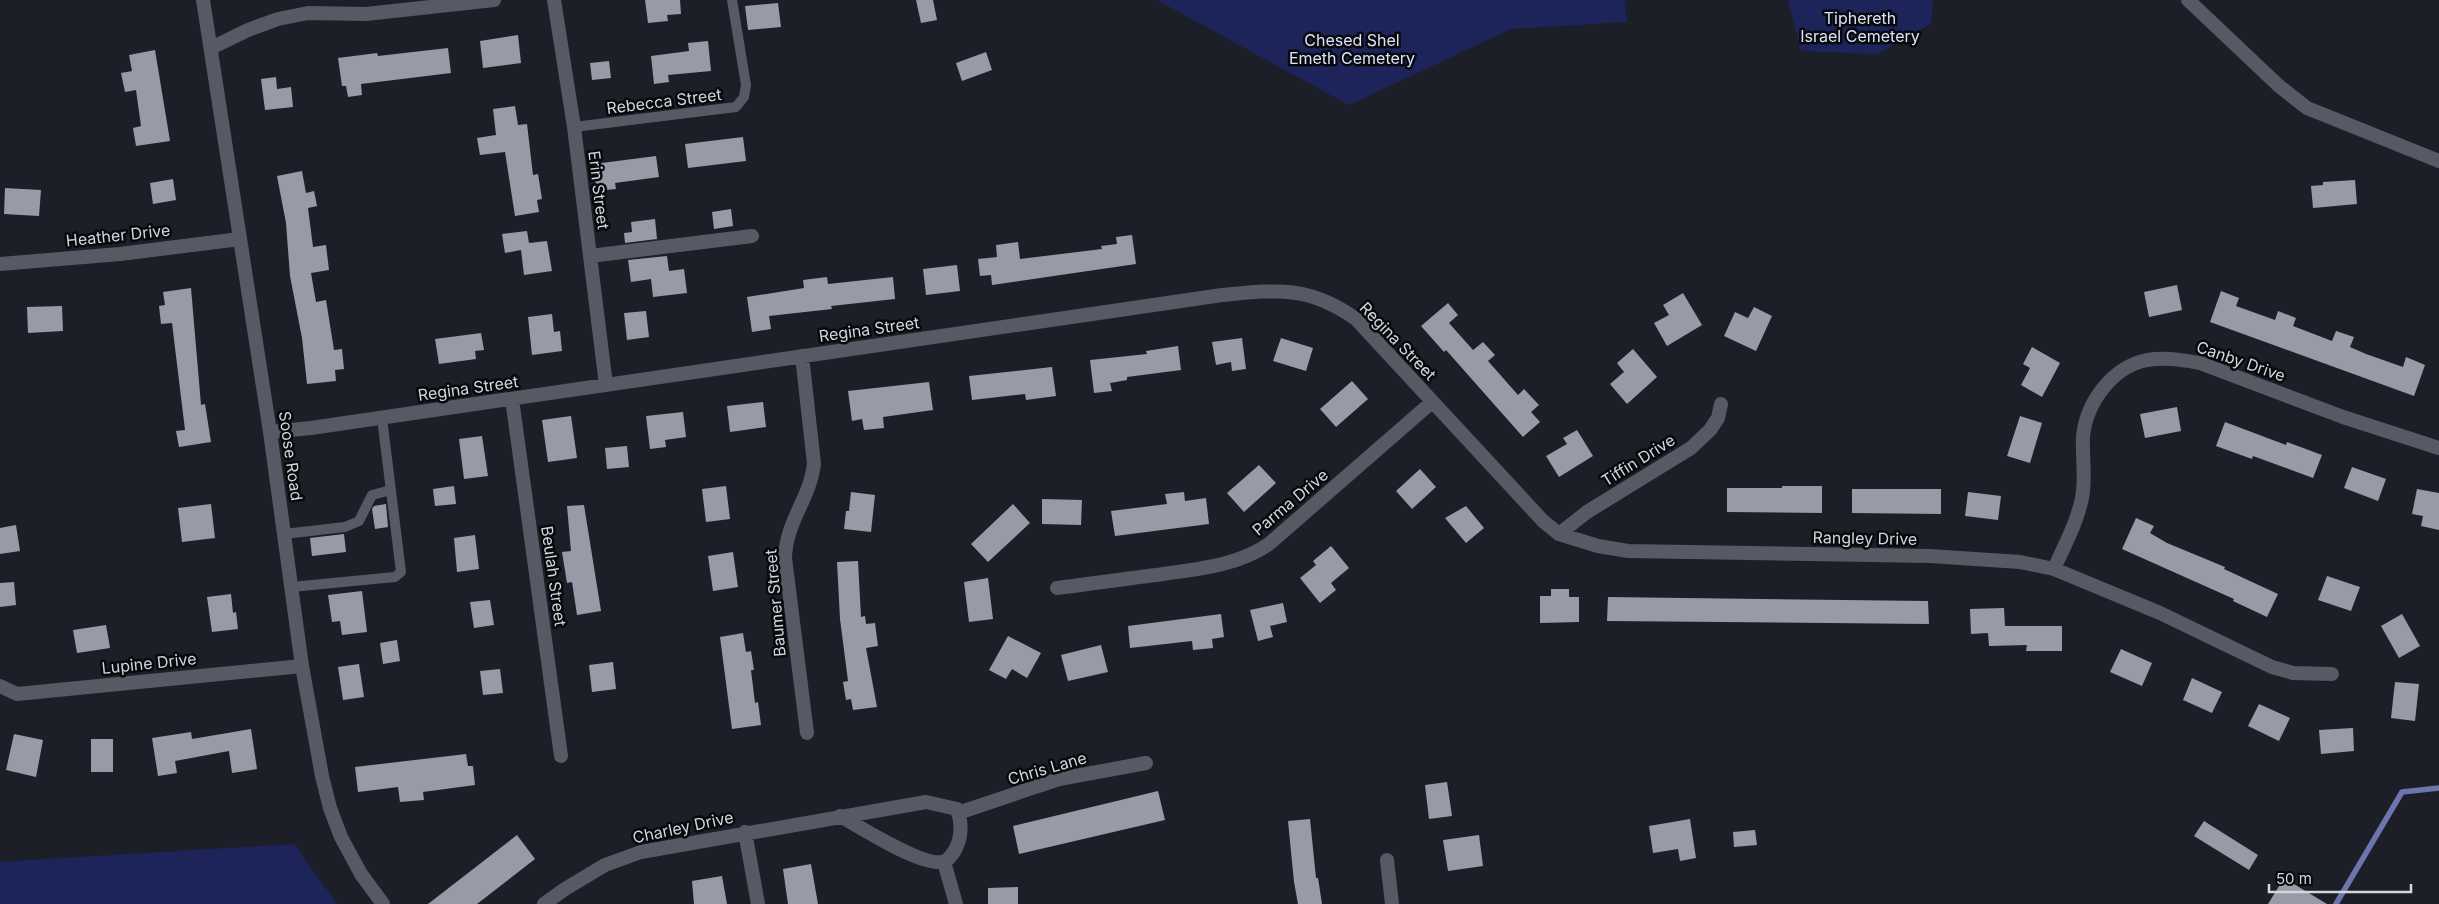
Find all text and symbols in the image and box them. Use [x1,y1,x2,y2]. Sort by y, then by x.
park label: Tiphereth Israel Cemetery [1800,8,1920,46]
park label: Chesed Shel Emeth Cemetery [1289,30,1415,68]
street label: Rebecca Street [605,84,723,118]
street label: Erin Street [584,150,614,230]
street label: Heather Drive [65,220,171,250]
street label: Regina Street [1356,298,1440,384]
street label: Regina Street [818,312,920,346]
street label: Canby Drive [2194,336,2288,386]
street label: Regina Street [417,371,519,405]
street label: Soose Road [275,410,307,502]
street label: Tiffin Drive [1598,430,1678,490]
street label: Parma Drive [1248,465,1332,539]
street label: Beulah Street [537,524,571,628]
street label: Rangley Drive [1813,527,1917,549]
street label: Baumer Street [760,548,790,658]
street label: Lupine Drive [101,648,197,678]
street label: Chris Lane [1005,747,1089,789]
street label: Charley Drive [631,807,735,847]
scale bar [2269,862,2412,894]
text: 50 m [2276,869,2312,888]

